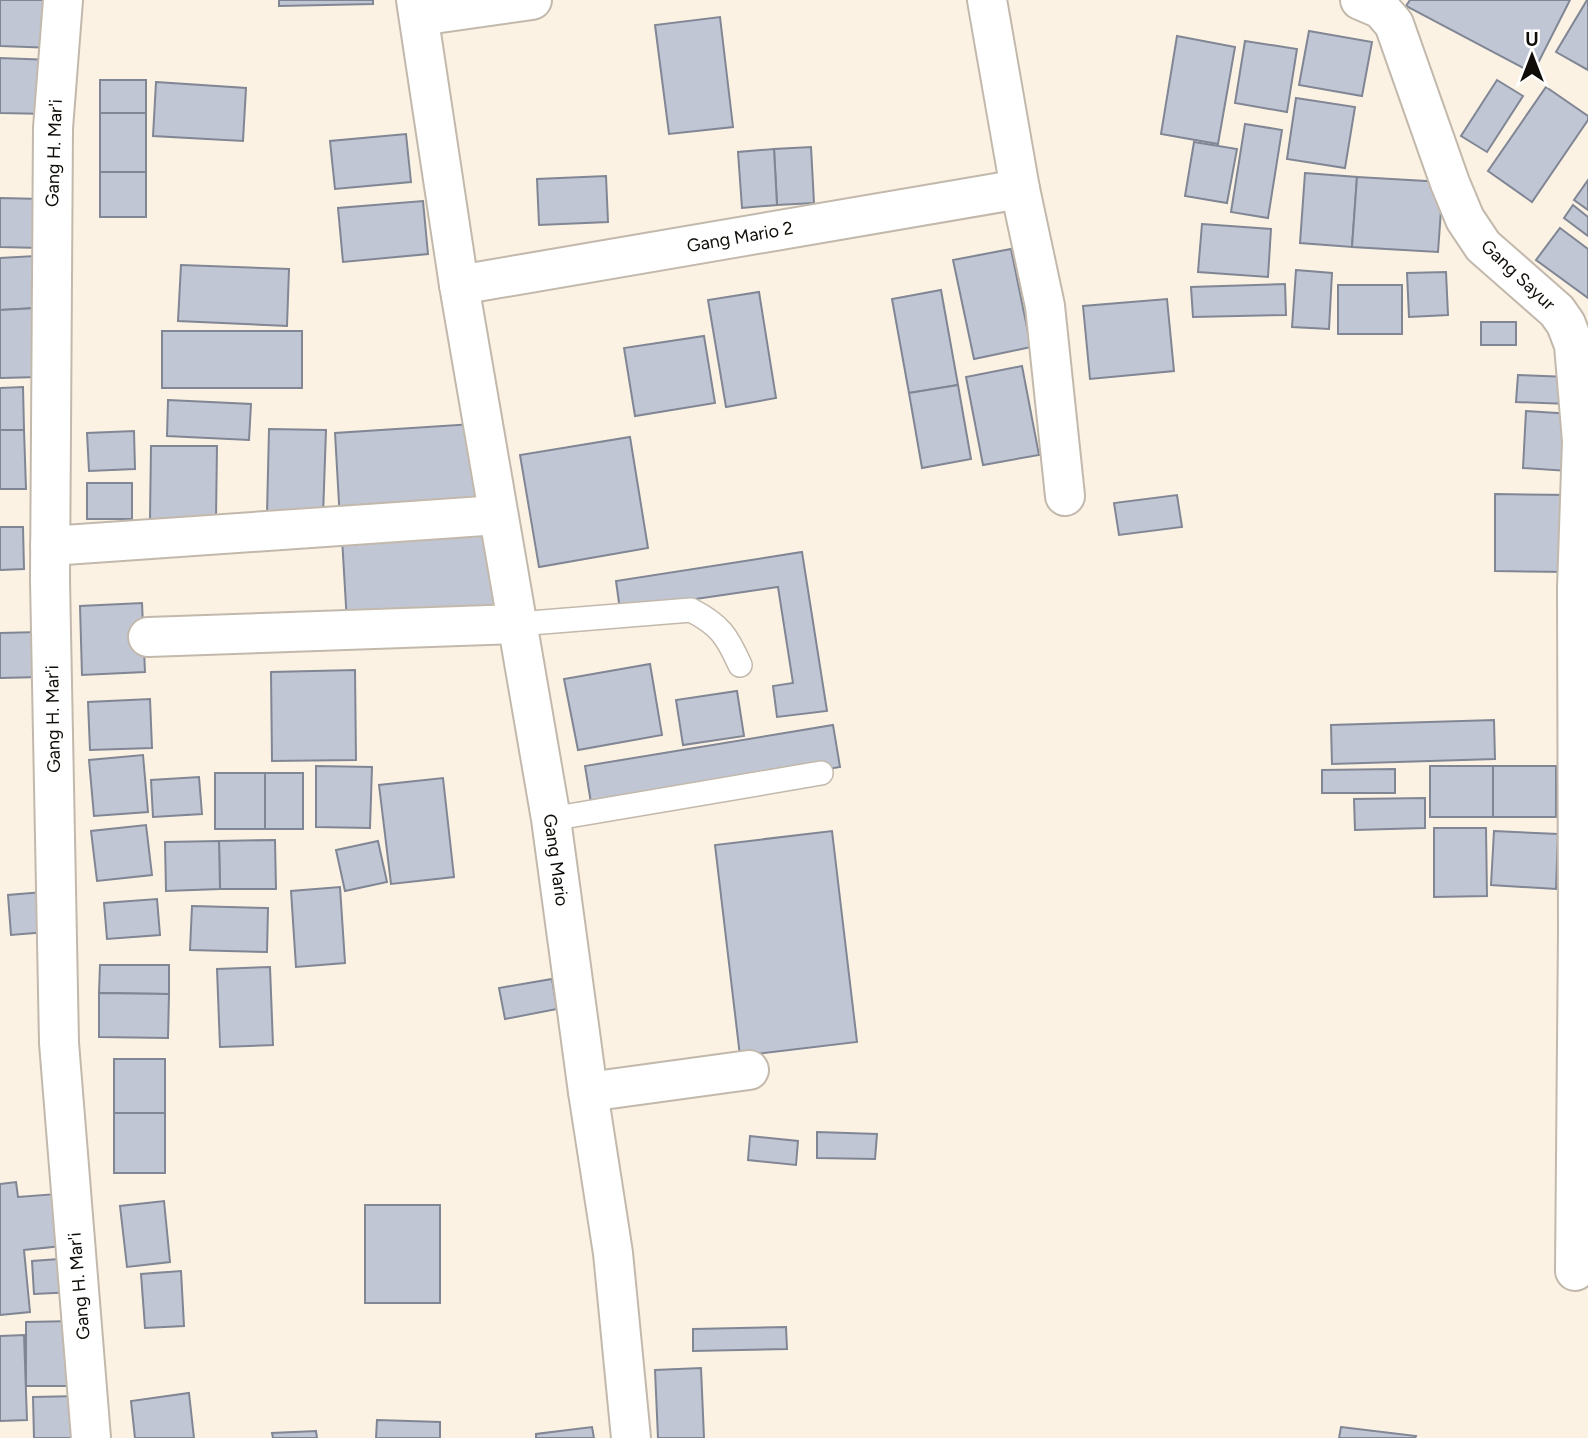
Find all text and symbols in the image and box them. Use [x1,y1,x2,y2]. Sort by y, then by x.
north arrow [1497,21,1567,91]
text: U [1525,28,1539,51]
street label: Gang H. Mar'i [41,99,67,207]
street label: Gang Mario 2 [685,217,795,257]
street label: Gang Sayur [1476,235,1560,315]
street label: Gang H. Mar'i [41,665,65,773]
street label: Gang Mario [539,812,573,908]
street label: Gang H. Mar'i [63,1231,95,1341]

